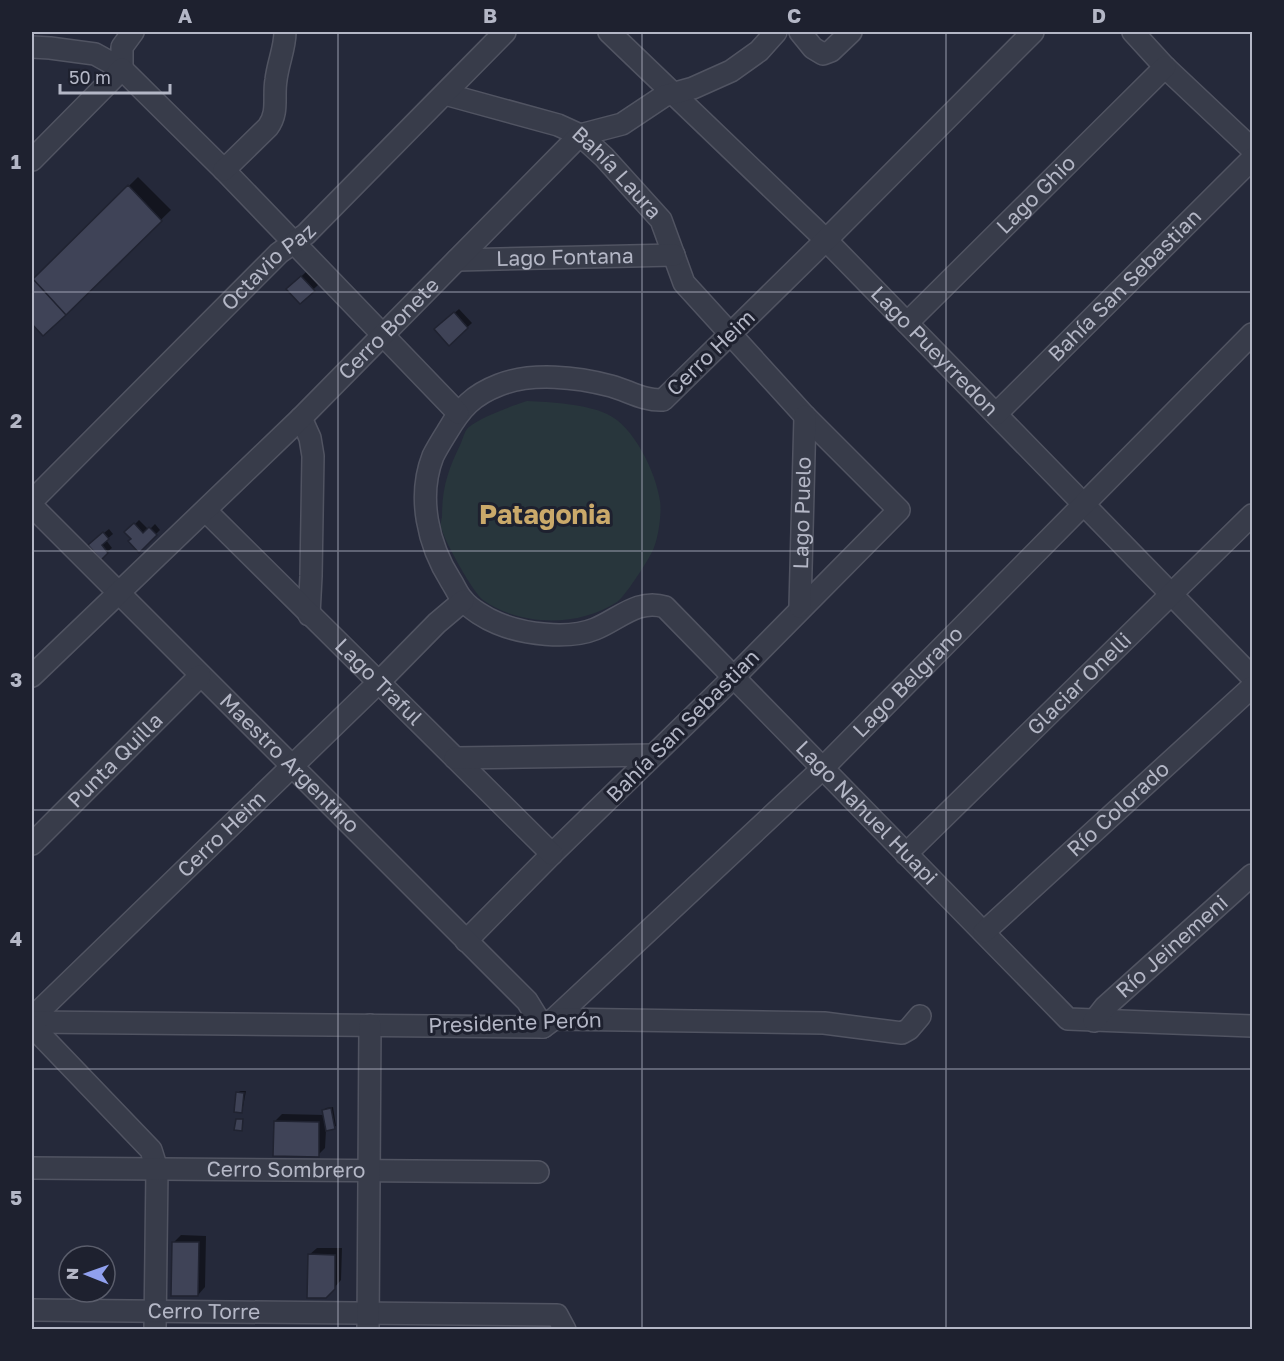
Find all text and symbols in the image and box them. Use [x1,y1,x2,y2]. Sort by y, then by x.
text: A [178,3,192,27]
text: B [483,3,497,27]
text: C [787,3,801,27]
text: D [1092,3,1106,27]
scale bar [60,57,170,95]
text: 50 m [69,66,111,88]
street label: Bahía Laura [567,120,668,224]
text: 1 [11,149,21,173]
street label: Lago Ghio [991,149,1080,239]
street label: Bahía San Sebastian [1042,203,1206,367]
street label: Octavio Paz [215,218,321,315]
street label: Lago Fontana [496,242,634,271]
street label: Cerro Bonete [332,272,444,385]
street label: Lago Pueyrredon [866,280,1004,421]
street label: Cerro Heim [661,304,760,401]
text: 2 [10,408,22,432]
street label: Lago Puelo [787,456,816,570]
district label: Patagonia [479,498,611,530]
street label: Lago Belgrano [847,620,968,742]
street label: Glaciar Onelli [1021,626,1136,740]
street label: Lago Traful [330,632,429,730]
street label: Bahía San Sebastian [600,643,764,807]
text: 3 [10,667,22,691]
street label: Maestro Argentino [215,687,365,838]
street label: Punta Quilla [62,707,168,813]
street label: Lago Nahuel Huapi [791,735,943,890]
street label: Río Colorado [1061,755,1174,862]
street label: Cerro Heim [171,785,271,882]
street label: Río Jeinemeni [1110,889,1233,1003]
text: 4 [10,926,22,950]
street label: Presidente Perón [428,1006,602,1038]
street label: Cerro Sombrero [206,1155,366,1183]
text: 5 [10,1185,22,1209]
north arrow [57,1244,117,1304]
text: N [62,1267,82,1280]
street label: Cerro Torre [148,1297,260,1324]

